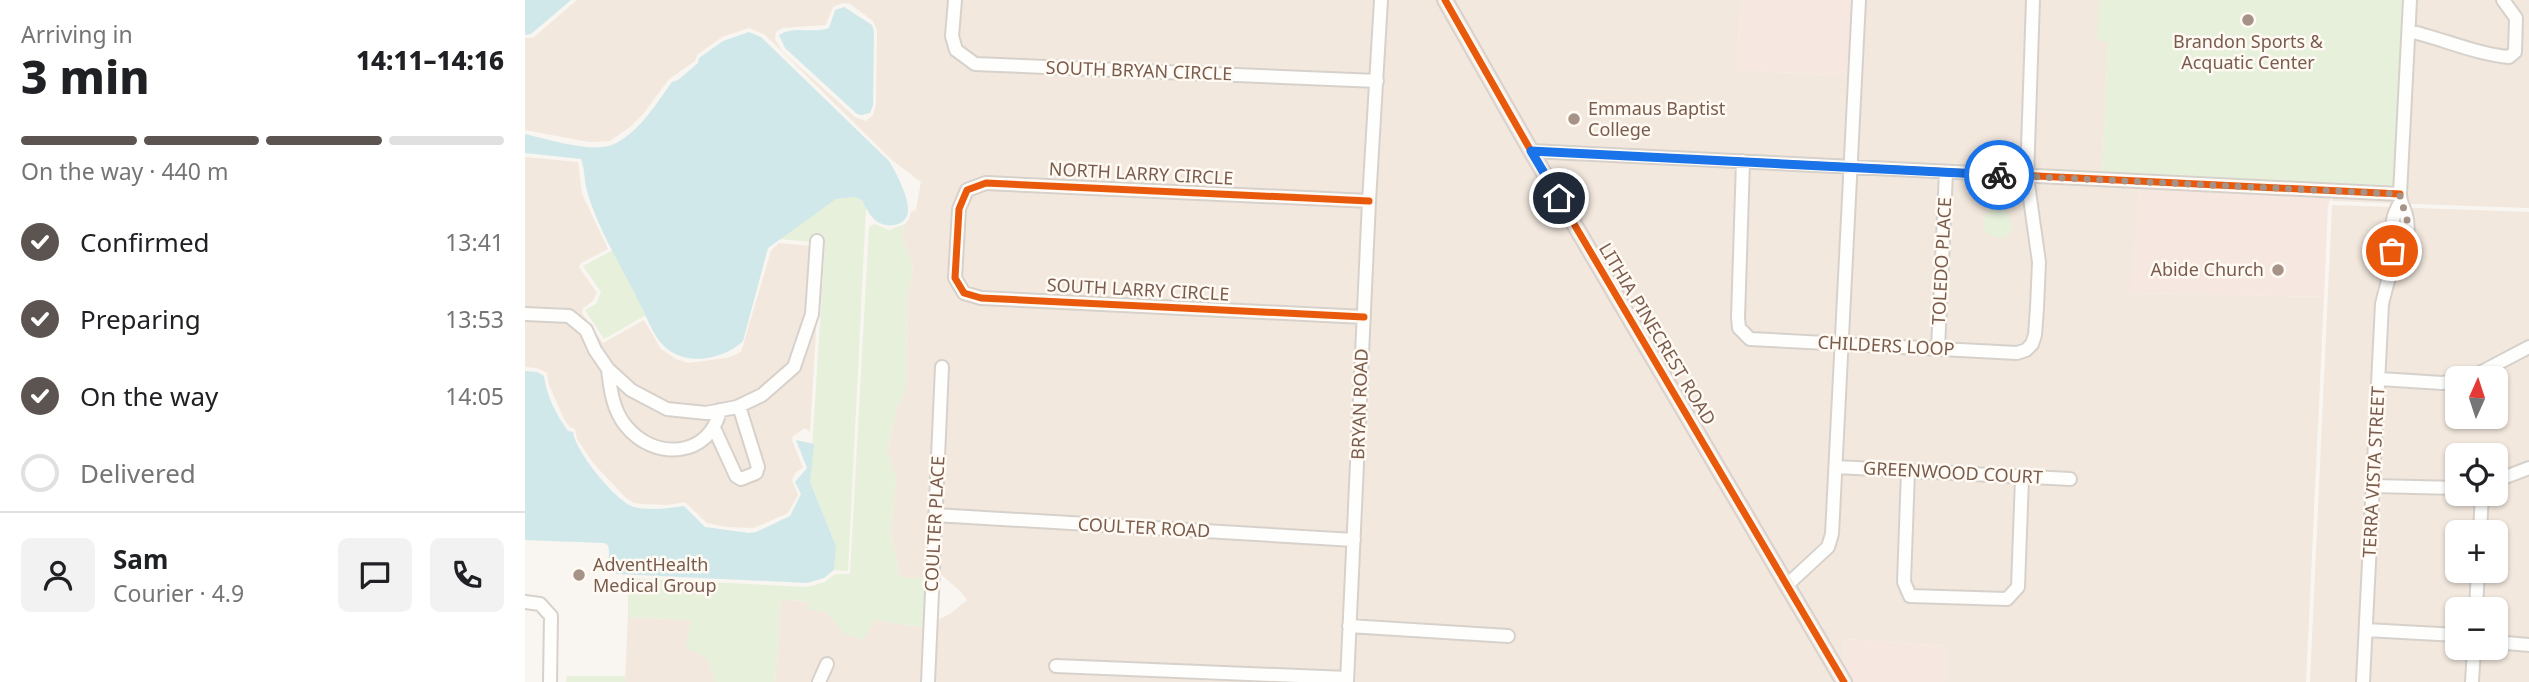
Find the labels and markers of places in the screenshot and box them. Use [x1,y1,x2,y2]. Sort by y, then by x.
marker: Brandon Sports & Acquatic Center [2240,12,2256,28]
place label: Brandon Sports & Acquatic Center [2173,29,2324,74]
place label: Emmaus Baptist College [1588,96,1726,141]
marker: Emmaus Baptist College [1566,111,1582,127]
pin [1529,168,1589,228]
pin [2362,221,2422,281]
place label: Abide Church [2150,257,2264,281]
marker: Abide Church [2270,262,2286,278]
place label: AdventHealth Medical Group [593,552,717,597]
marker: AdventHealth Medical Group [571,567,587,583]

